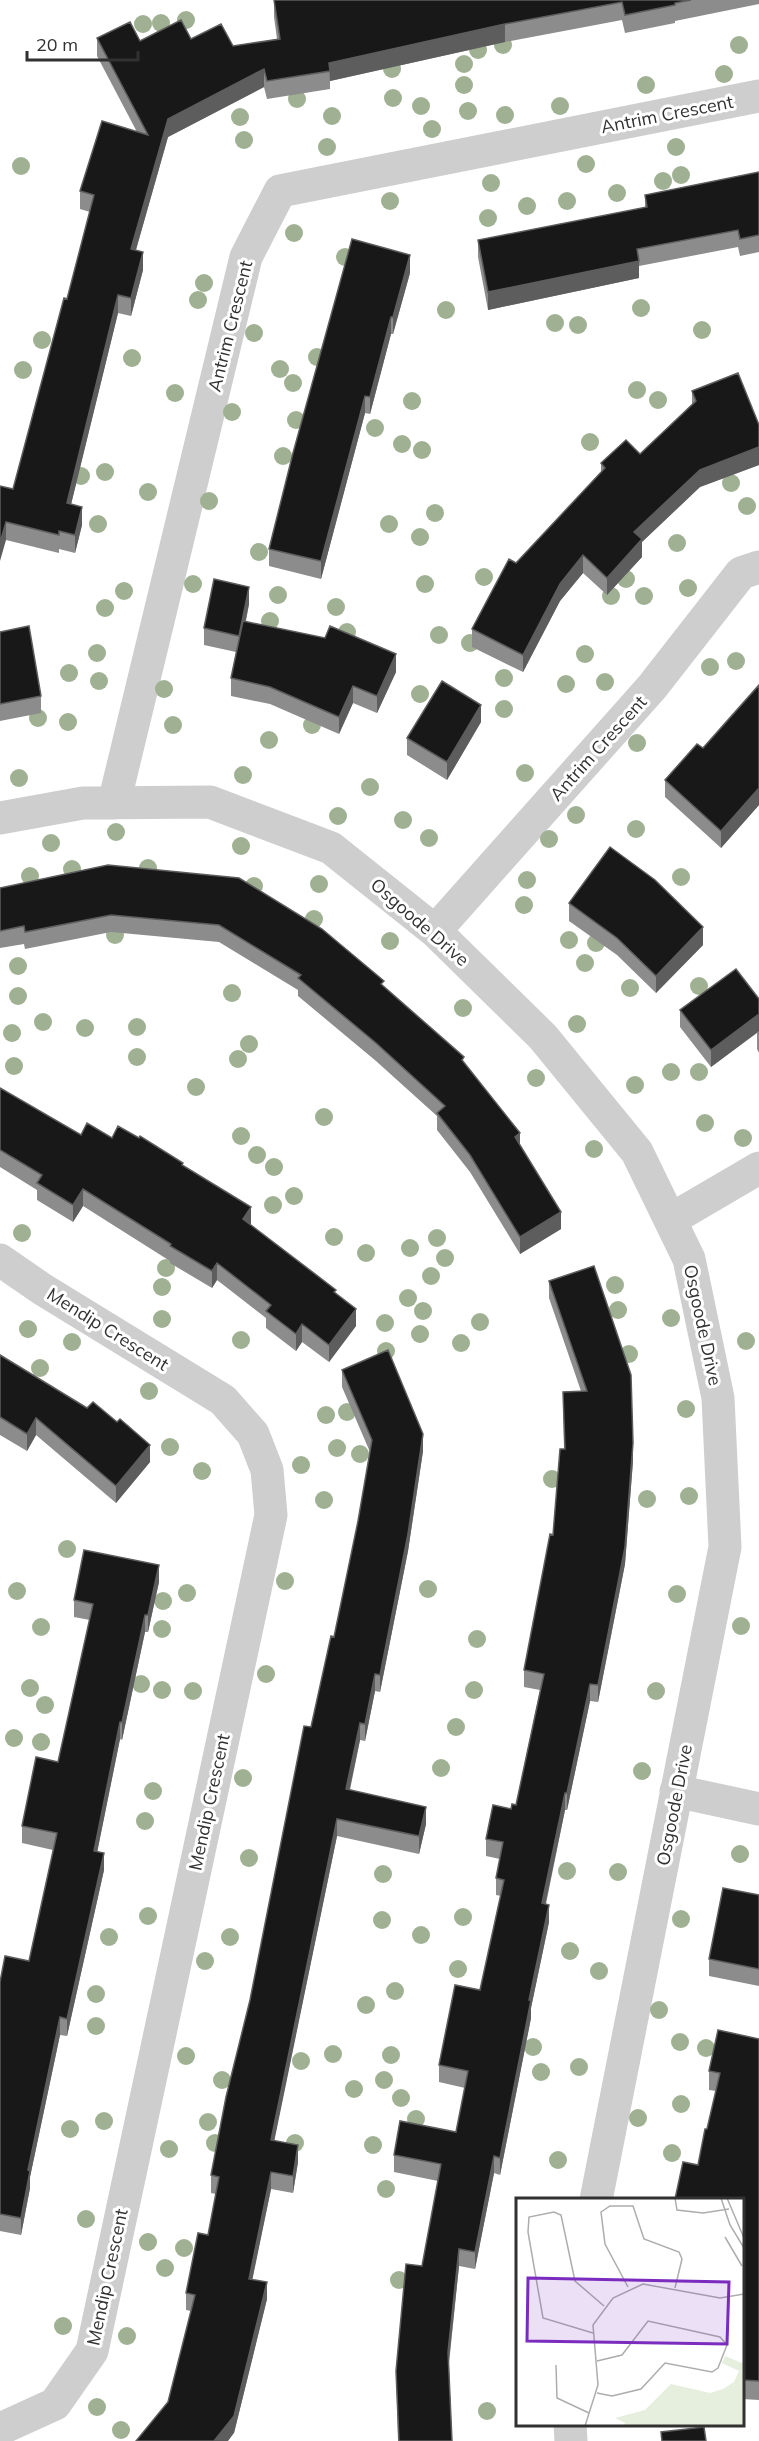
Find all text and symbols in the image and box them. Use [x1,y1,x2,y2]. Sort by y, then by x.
scale bar [27,24,138,62]
text: 20 m [36,33,78,56]
street label: Antrim Crescent [599,90,735,138]
street label: Antrim Crescent [203,258,257,394]
street label: Antrim Crescent [545,690,651,806]
street label: Osgoode Drive [366,873,474,971]
street label: Osgoode Drive [679,1262,727,1388]
street label: Mendip Crescent [43,1282,173,1376]
street label: Mendip Crescent [183,1732,235,1872]
street label: Osgoode Drive [651,1742,697,1868]
inset map [516,2198,744,2426]
street label: Mendip Crescent [81,2207,133,2347]

